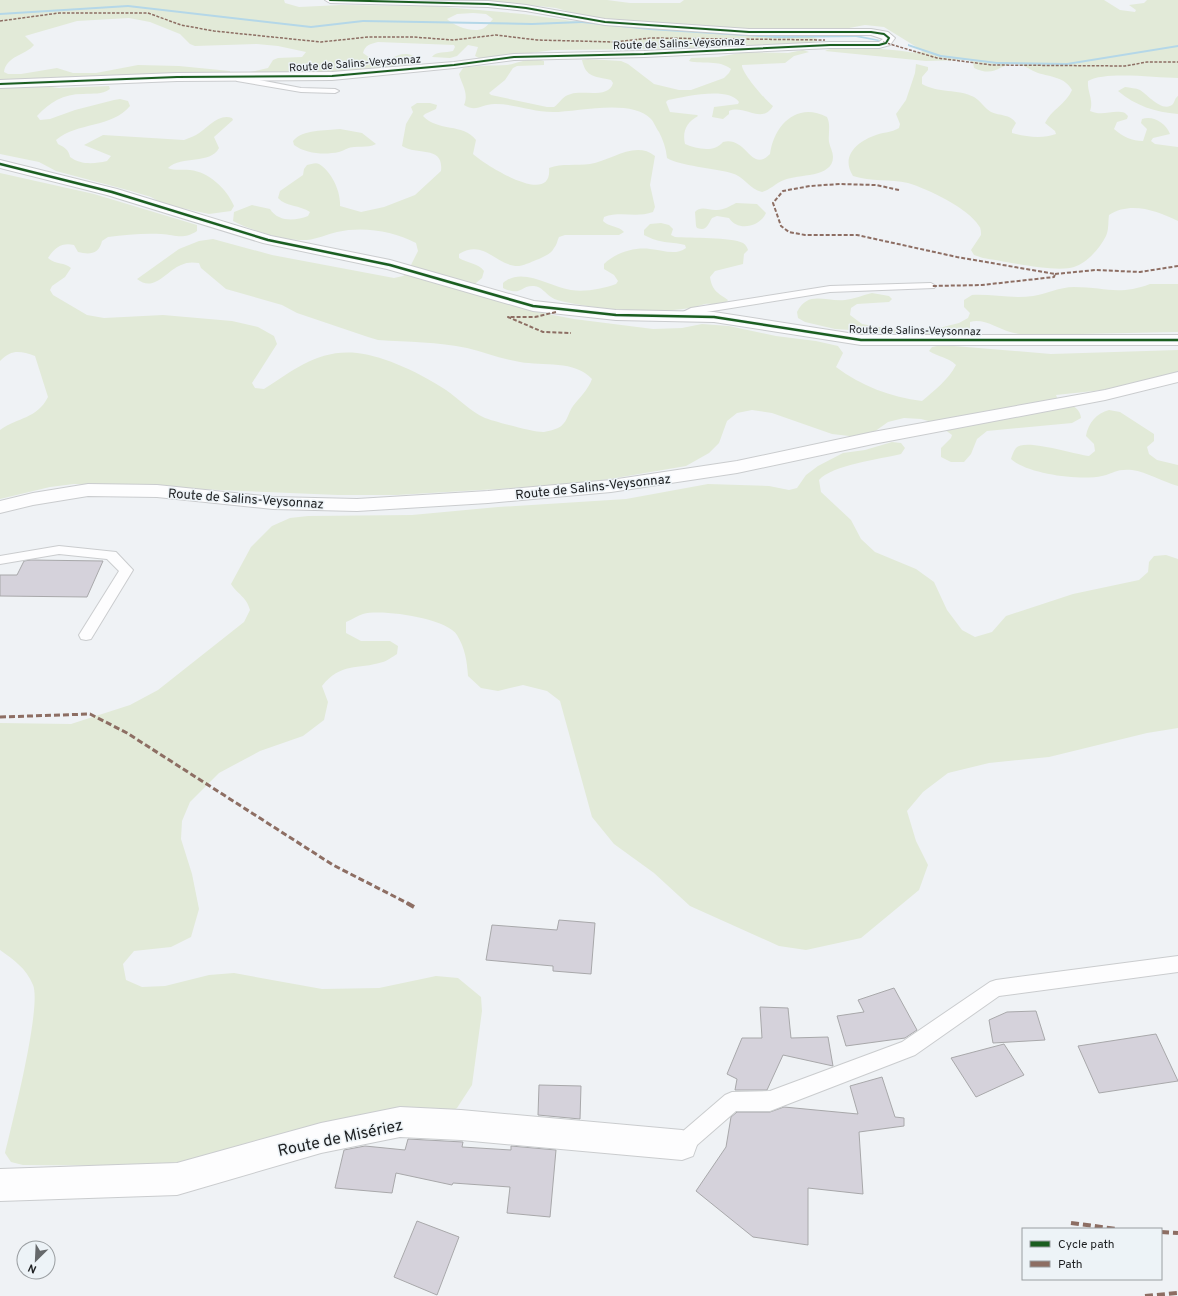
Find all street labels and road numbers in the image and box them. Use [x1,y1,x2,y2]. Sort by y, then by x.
street label: Route de Salins-Veysonnaz [613,35,745,53]
street label: Route de Salins-Veysonnaz [289,52,422,76]
street label: Route de Salins-Veysonnaz [849,323,981,339]
street label: Route de Salins-Veysonnaz [515,472,672,504]
street label: Route de Salins-Veysonnaz [167,487,324,513]
street label: Route de Misériez [276,1116,405,1162]

